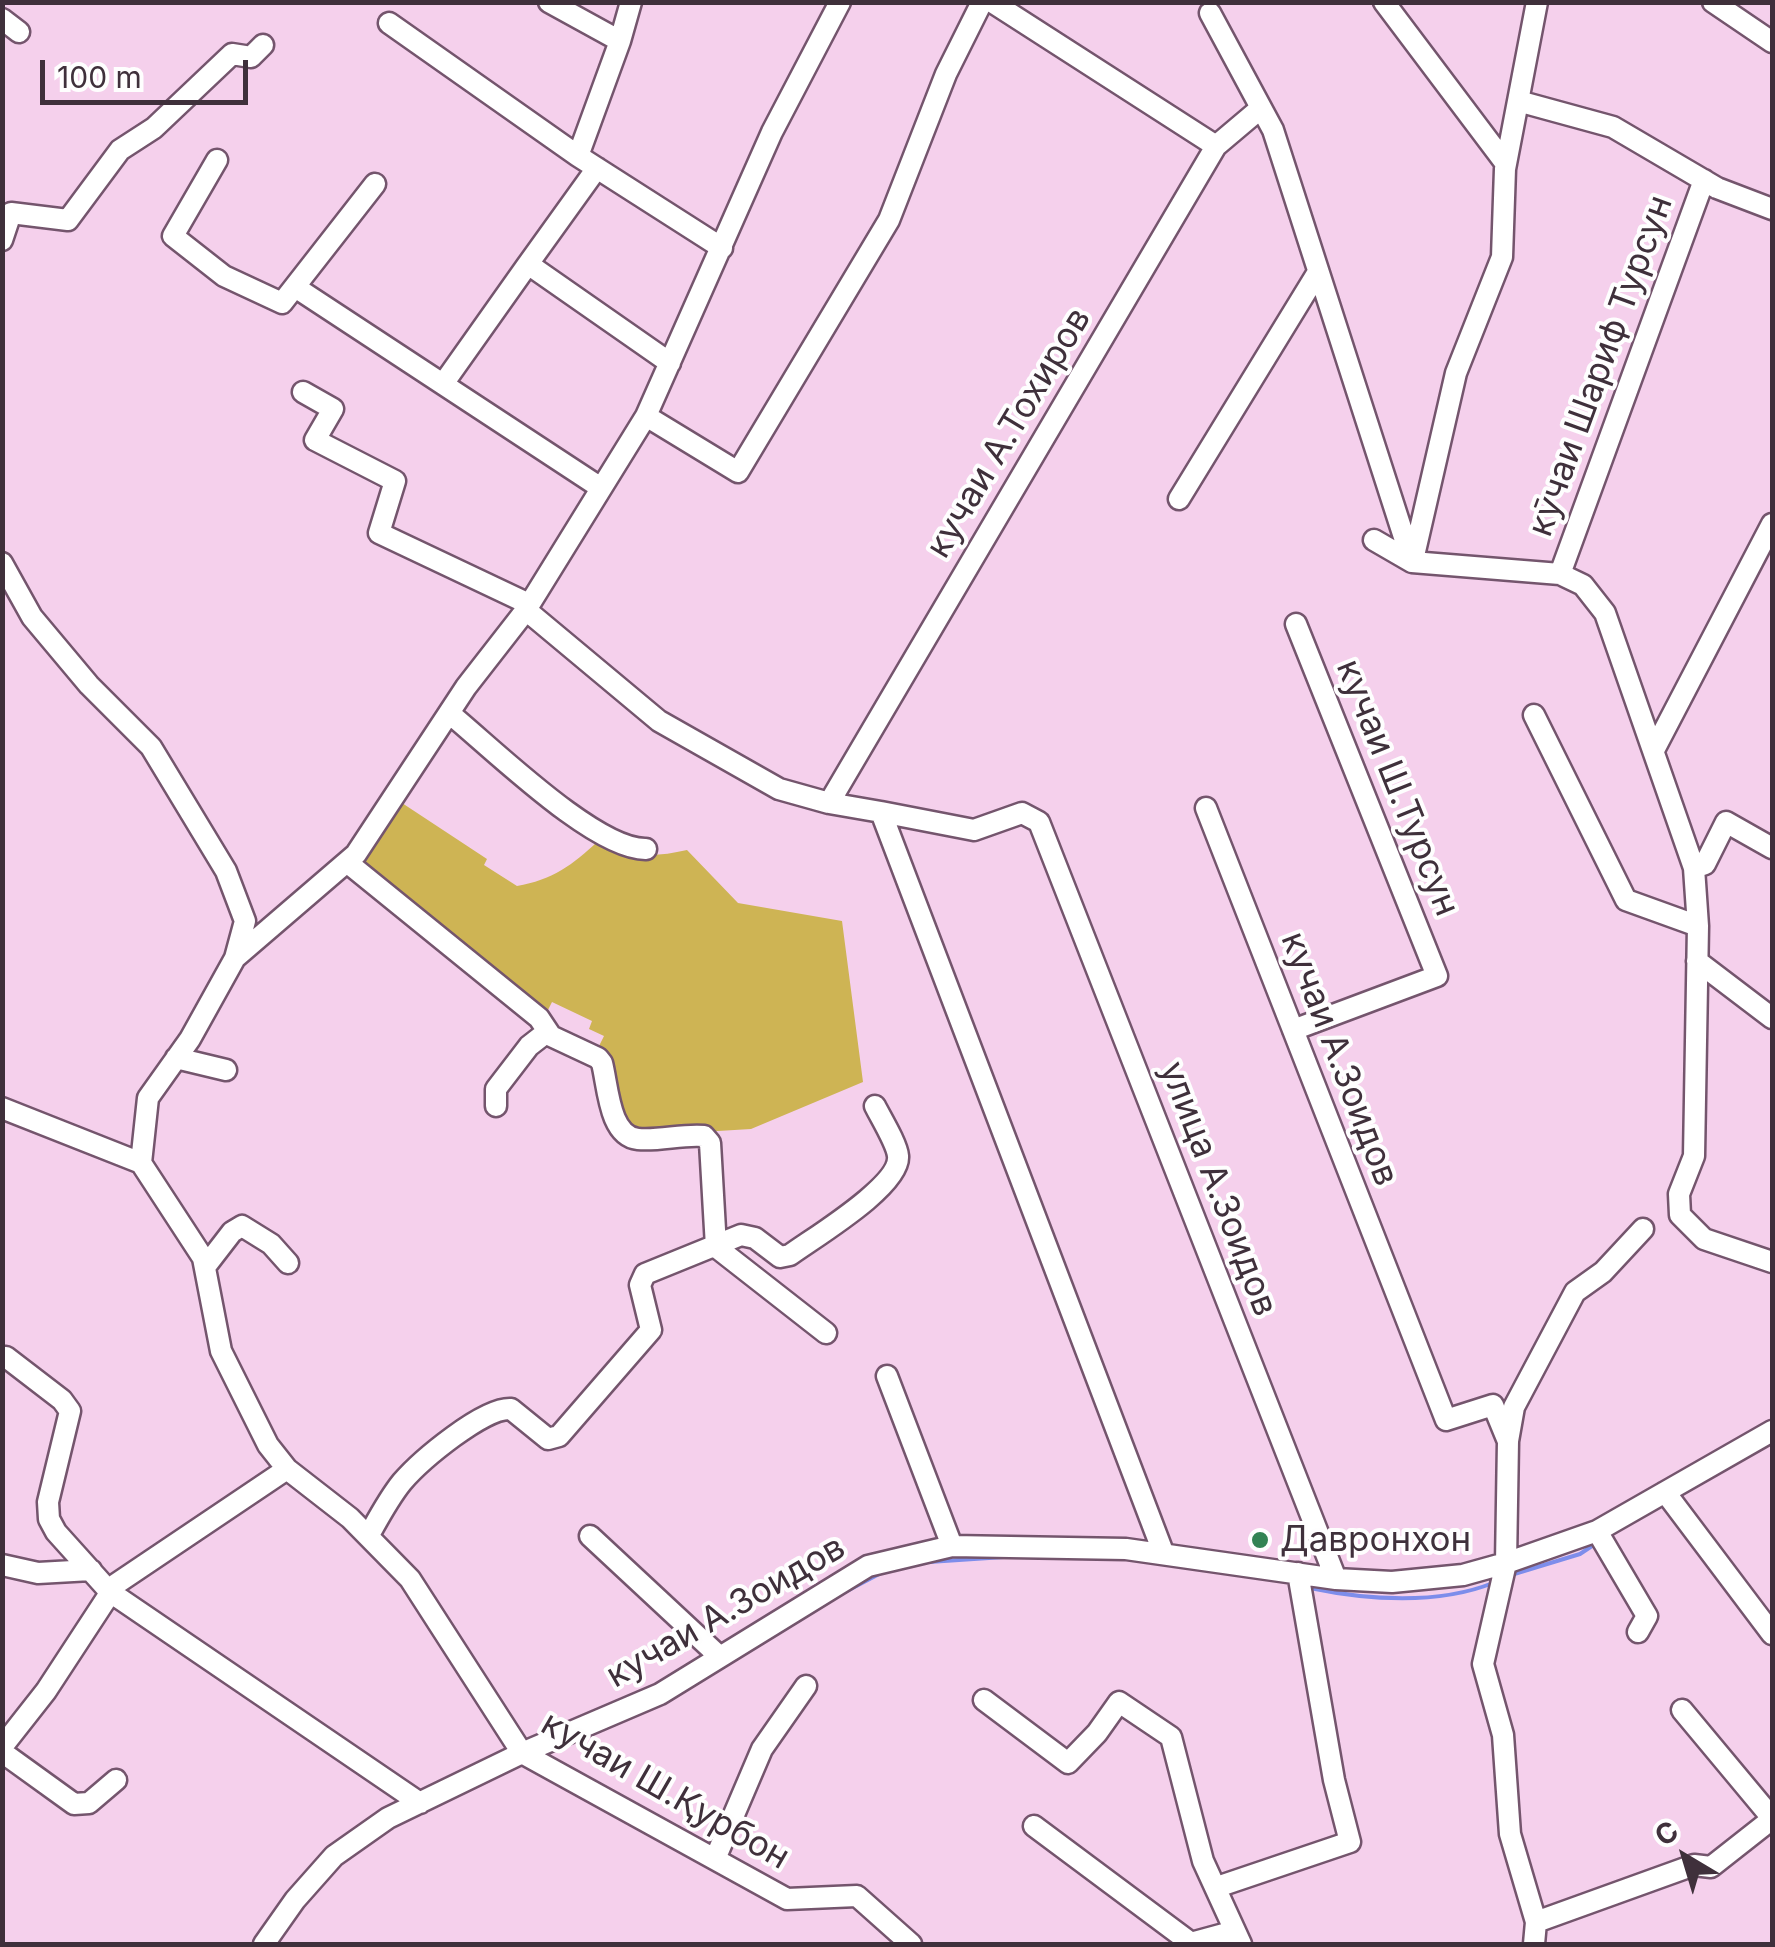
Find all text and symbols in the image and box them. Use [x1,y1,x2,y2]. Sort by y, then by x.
scale bar [45,40,252,102]
text: 100 m [57,59,142,95]
street label: кӯчаи Шариф Турсун [1520,190,1682,542]
street label: кучаи А.Тохиров [918,300,1100,566]
street label: кучаи Ш.Турсун [1326,654,1468,922]
street label: кучаи А.Зоидов [1271,926,1407,1192]
street label: улица А.Зоидов [1150,1056,1286,1322]
place label: Давронхон [1280,1519,1471,1561]
street label: кучаи А.Зоидов [599,1527,853,1697]
marker: Давронхон [1249,1529,1271,1551]
street label: кучаи Ш.Қурбон [534,1703,796,1879]
north arrow [1635,1807,1735,1907]
text: С [1648,1814,1685,1853]

